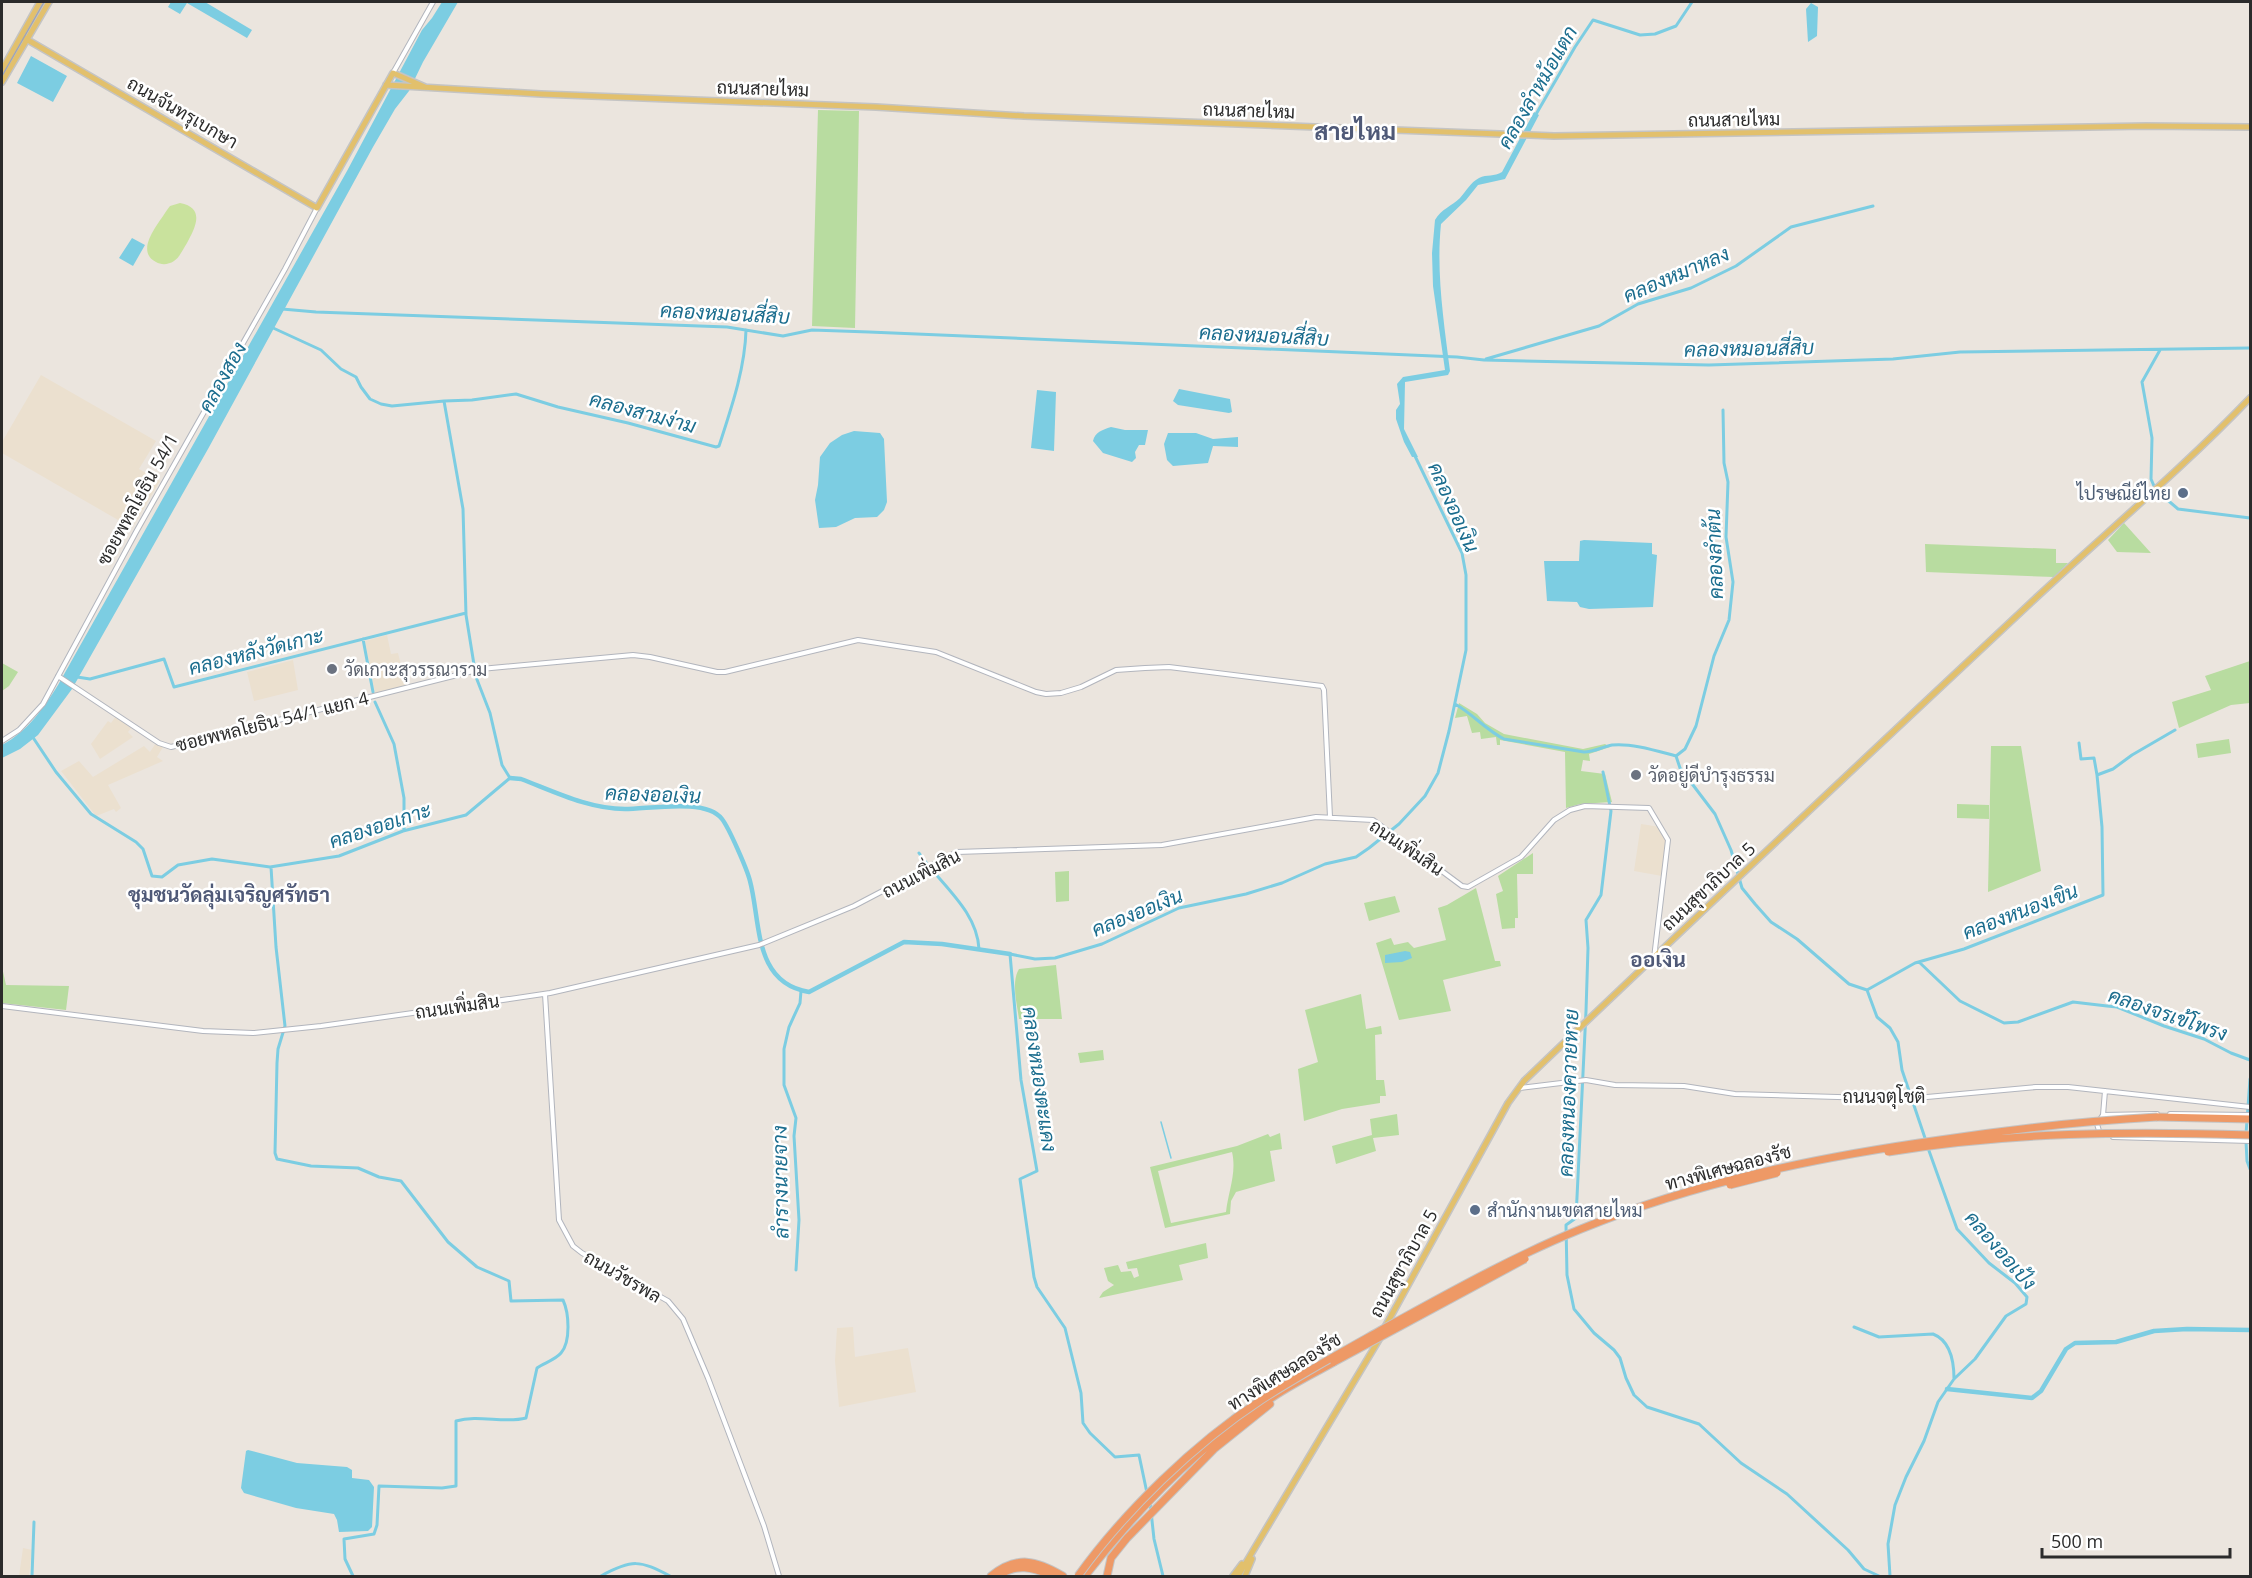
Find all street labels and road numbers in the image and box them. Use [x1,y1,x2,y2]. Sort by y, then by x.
street label: ถนนจันทรุเบกษา [123,71,243,154]
street label: ถนนสายไหม [716,74,810,102]
street label: ถนนสายไหม [1202,96,1296,124]
street label: ถนนสายไหม [1688,106,1780,132]
street label: ซอยพหลโยธิน 54/1 [91,429,183,569]
street label: ซอยพหลโยธิน 54/1 แยก 4 [173,685,371,757]
street label: ถนนเพิ่มสิน [1365,812,1450,881]
street label: ถนนสุขาภิบาล 5 [1656,836,1761,936]
street label: ถนนเพิ่มสิน [877,841,964,903]
street label: ถนนเพิ่มสิน [413,986,501,1024]
street label: ถนนจตุโชติ [1843,1084,1925,1109]
street label: ทางพิเศษฉลองรัช [1662,1139,1794,1195]
street label: ถนนสุขาภิบาล 5 [1363,1205,1443,1322]
street label: ถนนวัชรพล [580,1244,666,1308]
street label: ทางพิเศษฉลองรัช [1223,1327,1345,1415]

